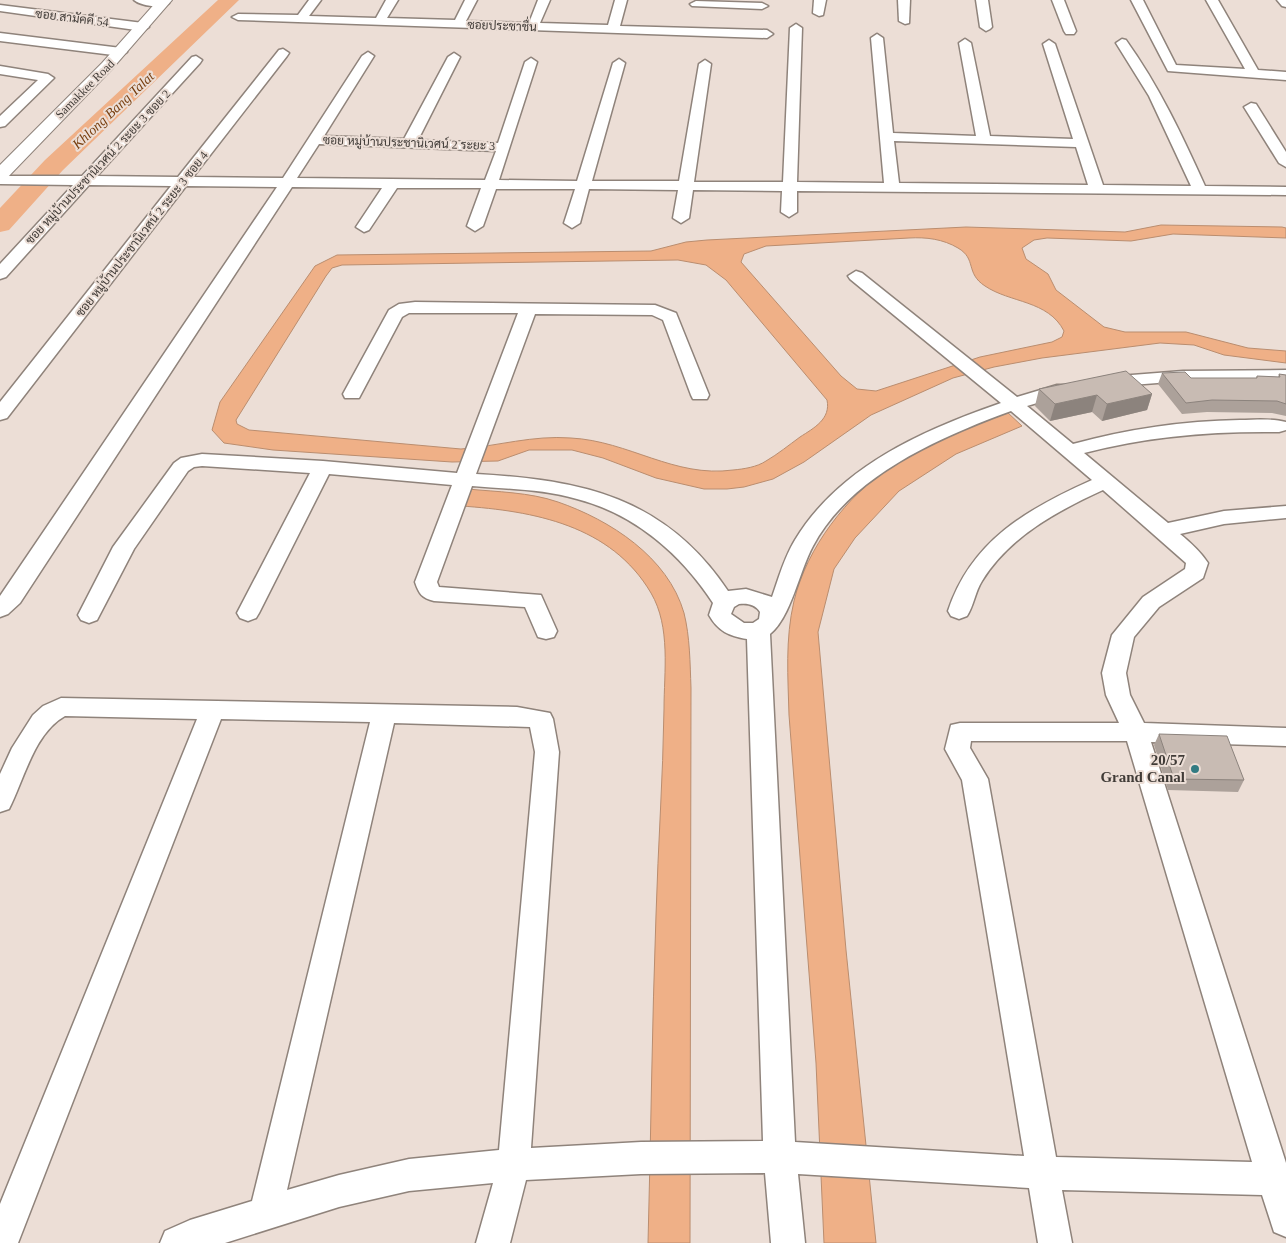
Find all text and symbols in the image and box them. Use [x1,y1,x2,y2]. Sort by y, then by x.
street label: ซอย สามัคคี 54 [34,6,110,29]
street label: ซอยประชาชื่น [467,14,537,34]
street label: Samakkee Road [53,57,117,121]
water label: Khlong Bang Talat [69,68,158,153]
street label: ซอย หมู่บ้านประชานิเวศน์ 2 ระยะ 3 ซอย 2 [22,86,174,248]
street label: ซอย หมู่บ้านประชานิเวศน์ 2 ระยะ 3 [322,132,496,154]
street label: ซอย หมู่บ้านประชานิเวศน์ 2 ระยะ 3 ซอย 4 [72,148,212,320]
place label: 20/57 Grand Canal [1100,752,1185,785]
marker: 20/57 Grand Canal [1189,763,1201,775]

